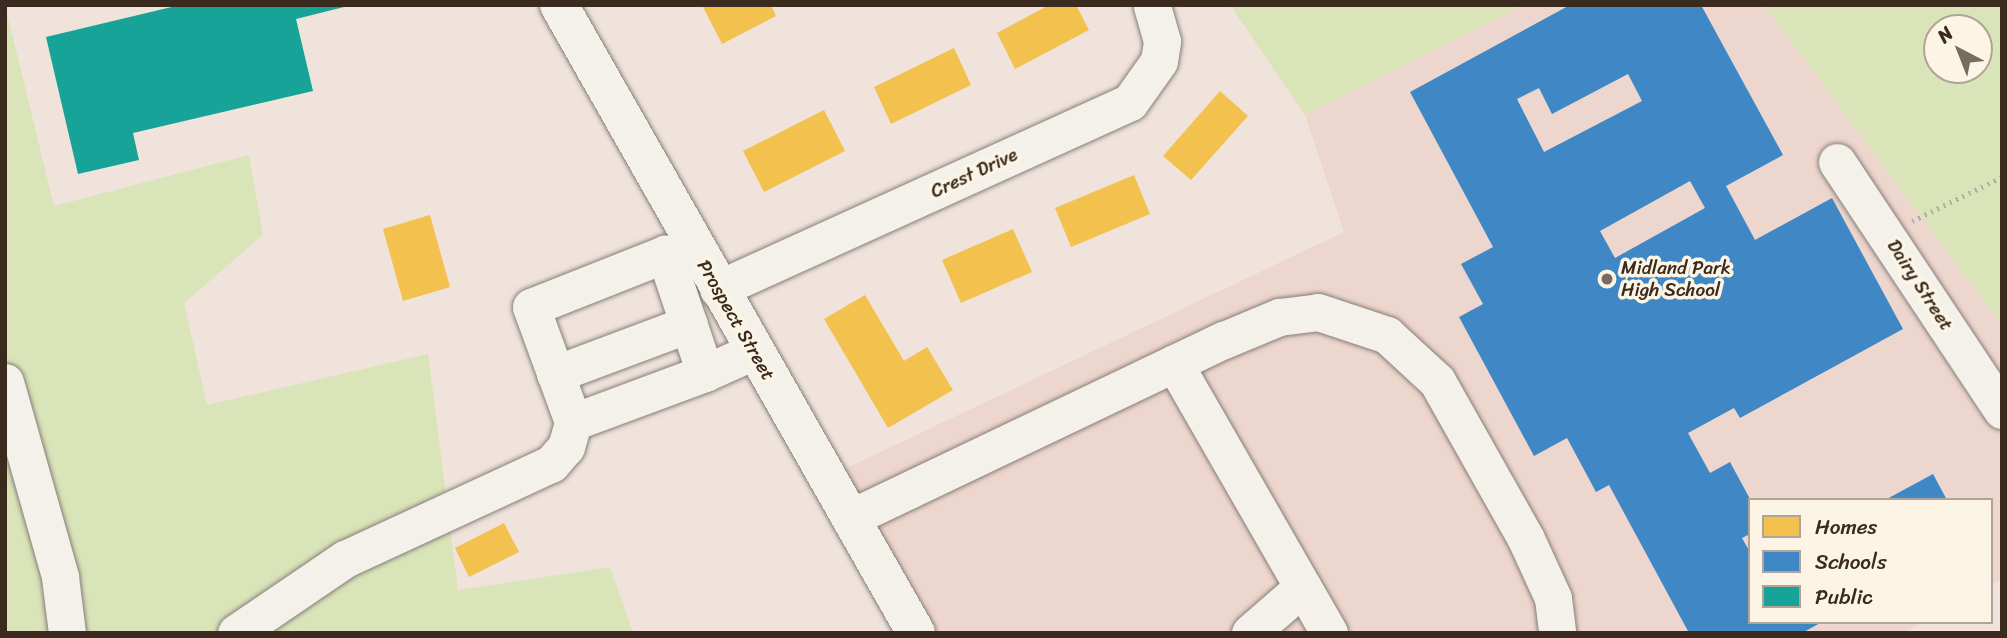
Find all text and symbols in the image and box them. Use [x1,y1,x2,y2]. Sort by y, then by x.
north arrow [1923,14,1993,84]
text: N [1929,18,1961,51]
street label: Crest Drive [927,143,1021,203]
street label: Dairy Street [1882,235,1958,335]
street label: Prospect Street [692,256,780,384]
place label: Midland Park High School [1621,257,1731,301]
marker: Midland Park High School [1599,271,1615,287]
legend [1748,498,1993,624]
text: Homes [1815,508,1877,546]
text: Schools [1815,543,1887,581]
text: Public [1815,578,1873,616]

